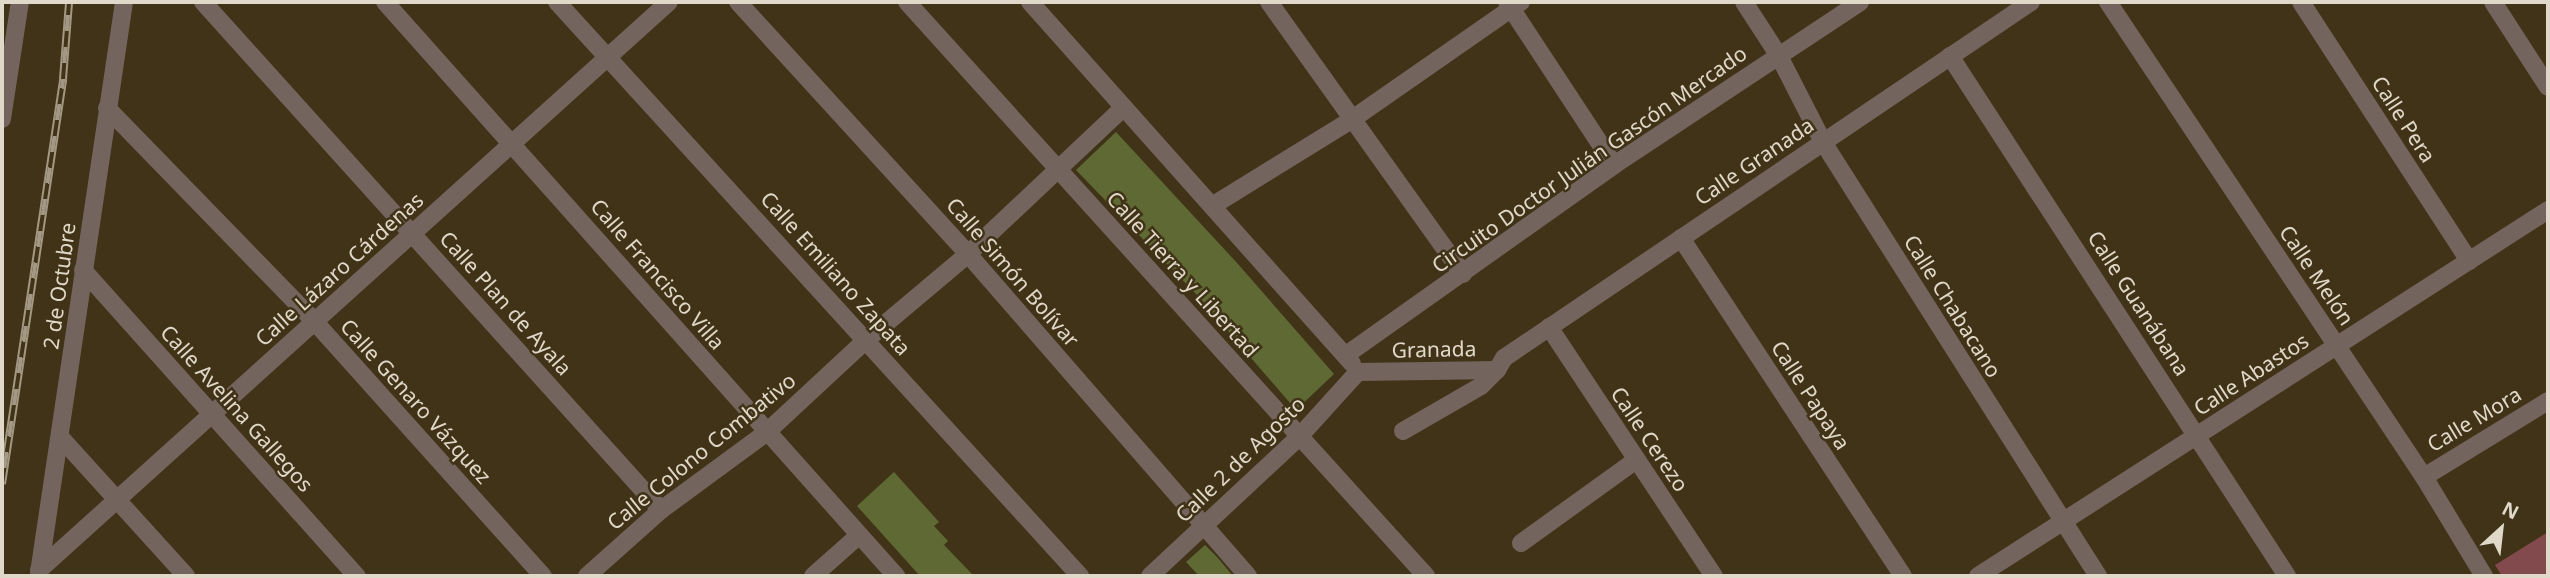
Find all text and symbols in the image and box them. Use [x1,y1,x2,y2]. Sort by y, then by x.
street label: Circuito Doctor Julián Gascón Mercado [1427,40,1751,278]
street label: Calle Pera [2367,71,2441,167]
street label: Calle Granada [1690,112,1818,210]
street label: Calle Emiliano Zapata [756,186,916,360]
street label: Calle Tierra y Libertad [1102,186,1264,362]
street label: Calle Lázaro Cárdenas [250,187,428,351]
street label: Calle Simón Bolívar [941,192,1085,352]
street label: Calle Francisco Villa [586,193,730,355]
street label: Calle Melón [2274,220,2360,330]
street label: 2 de Octubre [38,221,80,351]
street label: Calle Plan de Ayala [435,226,577,380]
street label: Calle Guanábana [2083,226,2195,380]
street label: Calle Chabacano [1899,230,2007,382]
street label: Calle Genaro Vázquez [335,314,497,488]
street label: Calle Avelina Gallegos [156,319,318,497]
street label: Calle Abastos [2189,328,2313,420]
street label: Granada [1391,336,1477,362]
street label: Calle Papaya [1766,336,1856,454]
street label: Calle Colono Combativo [602,367,800,535]
street label: Calle Mora [2423,381,2525,457]
street label: Calle Cerezo [1606,382,1694,496]
street label: Calle 2 de Agosto [1170,391,1310,527]
north arrow [2466,494,2536,564]
text: N [2498,495,2523,525]

